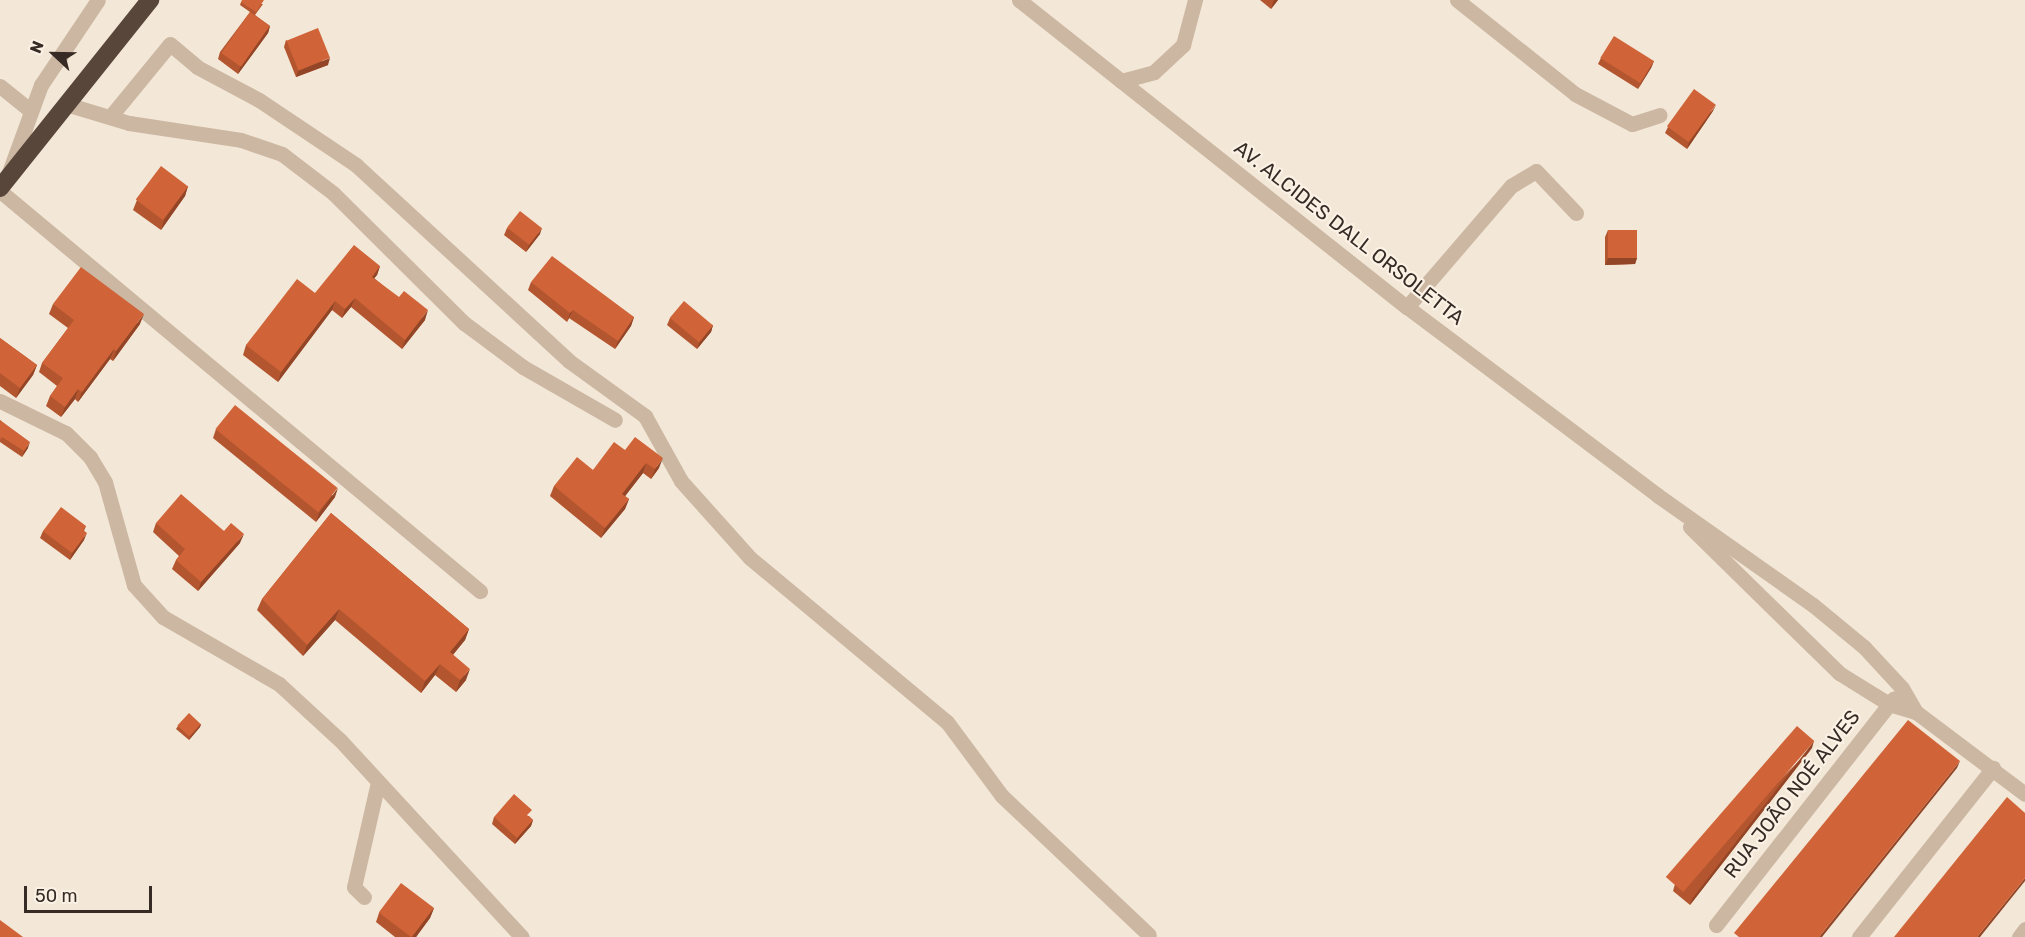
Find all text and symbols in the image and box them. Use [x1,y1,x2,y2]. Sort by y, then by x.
north arrow [24,24,84,84]
text: N [26,38,48,56]
street label: AV. ALCIDES DALL ORSOLETTA [1229,136,1469,330]
street label: RUA JOÃO NOÉ ALVES [1719,705,1865,883]
scale bar [27,874,154,912]
text: 50 m [35,885,78,907]

